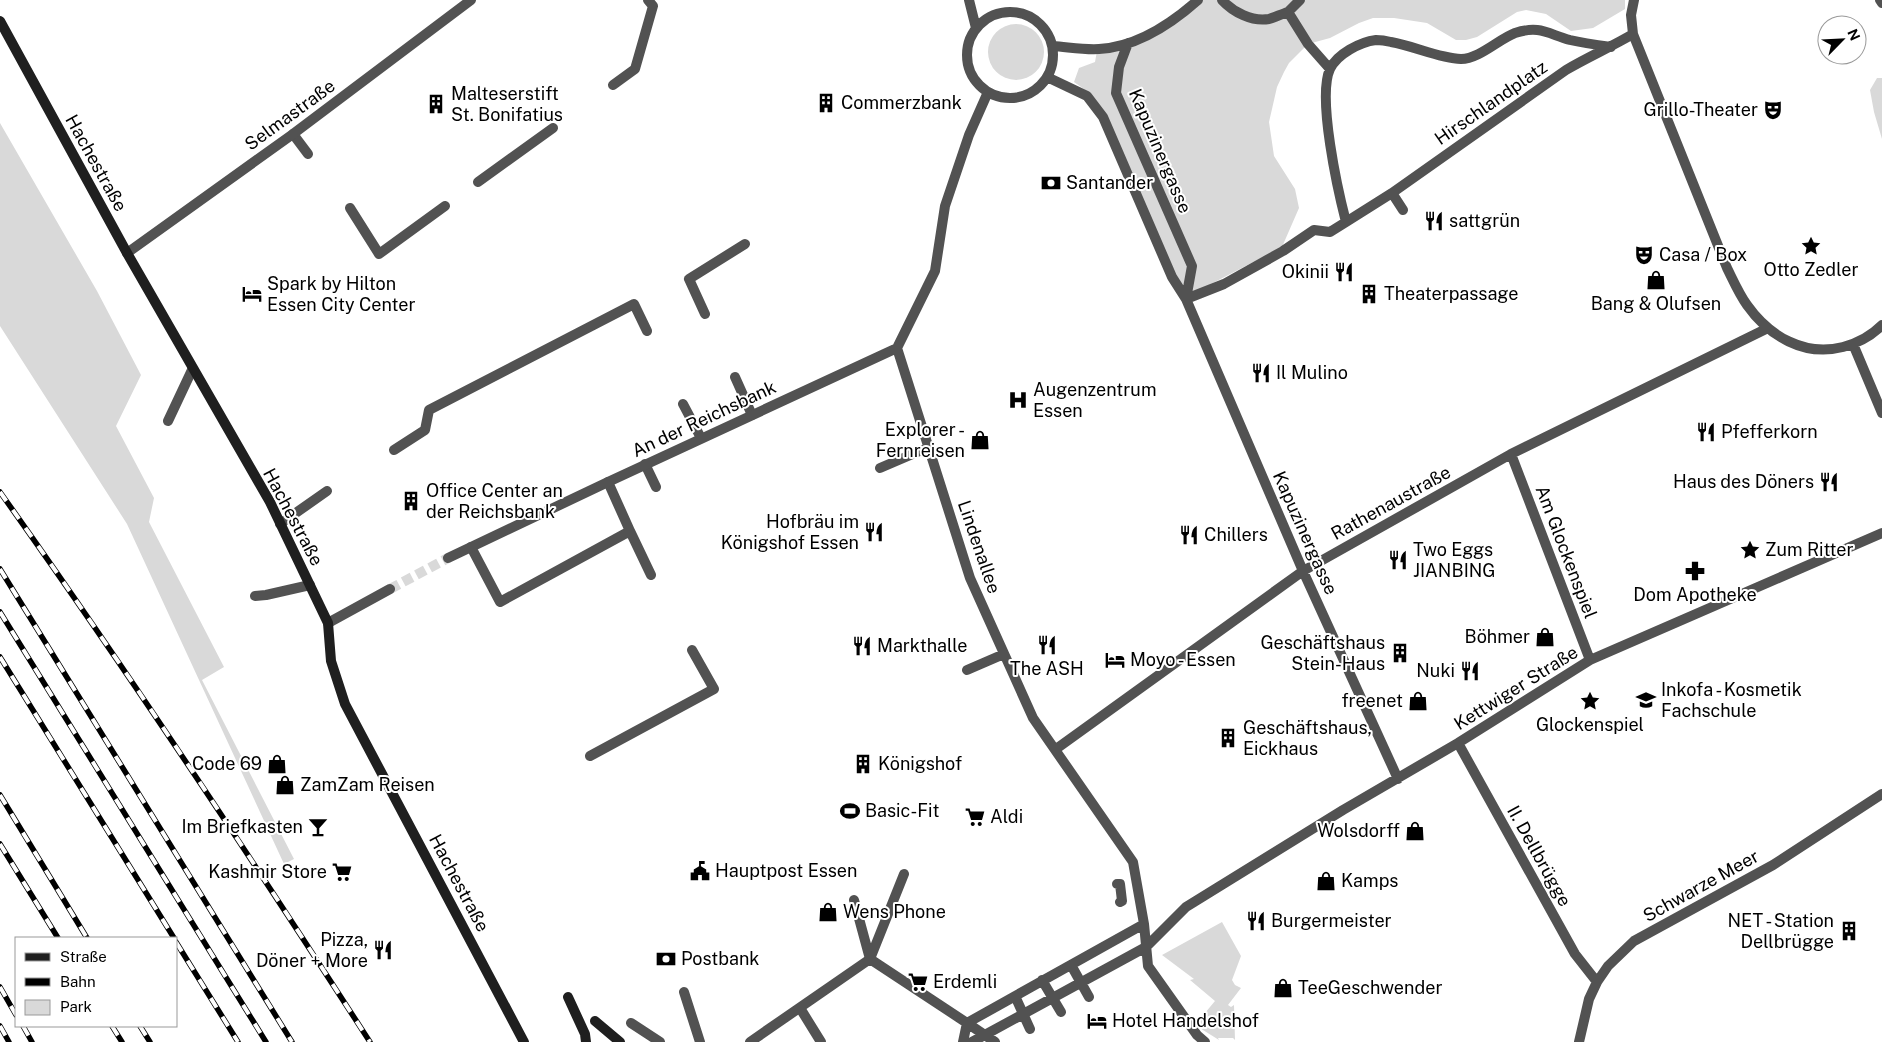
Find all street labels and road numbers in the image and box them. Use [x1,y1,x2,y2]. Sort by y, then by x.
street label: Hirschlandplatz [1430,56,1551,149]
street label: Selmastraße [240,75,339,154]
street label: Kapuzinergasse [1125,86,1196,216]
street label: Hachestraße [61,111,132,215]
street label: An der Reichsbank [629,376,779,461]
street label: Rathenaustraße [1327,461,1454,544]
street label: Hachestraße [259,464,328,569]
street label: Kapuzinergasse [1269,468,1342,598]
street label: Am Glockenspiel [1531,482,1602,621]
street label: Lindenallee [954,497,1005,596]
street label: Kettwiger Straße [1450,641,1581,734]
street label: II. Dellbrügge [1503,802,1576,910]
street label: Hachestraße [425,830,494,935]
street label: Schwarze Meer [1639,845,1762,926]

